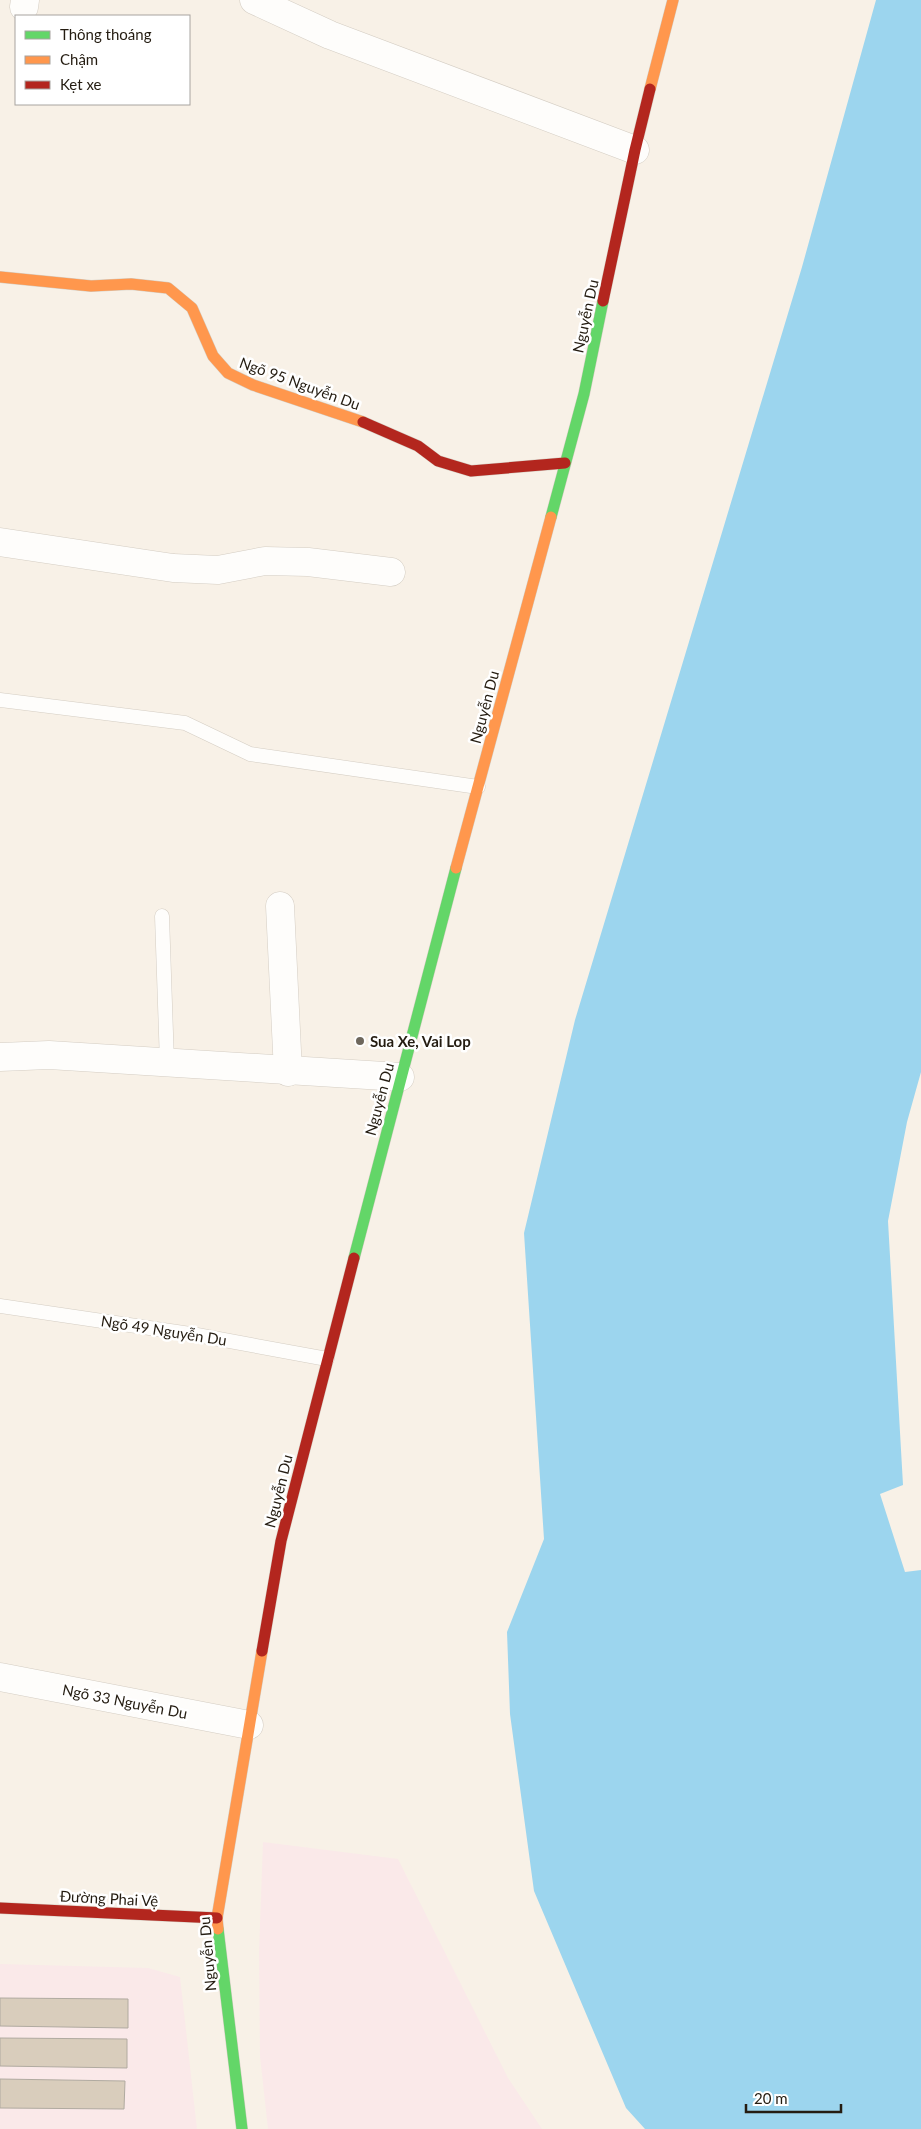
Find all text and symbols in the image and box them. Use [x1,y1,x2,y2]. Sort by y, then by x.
legend [15,15,190,105]
text: Thông thoáng [60,25,152,43]
text: Chậm [60,50,98,68]
text: Kẹt xe [60,75,102,93]
street label: Nguyễn Du [568,278,602,354]
street label: Ngõ 95 Nguyễn Du [237,353,363,413]
street label: Nguyễn Du [466,669,502,745]
place label: Sua Xe, Vai Lop [370,1032,471,1050]
marker: Sua Xe, Vai Lop [354,1035,366,1047]
street label: Nguyễn Du [361,1061,397,1137]
street label: Ngõ 49 Nguyễn Du [100,1311,228,1349]
street label: Nguyễn Du [260,1453,296,1529]
street label: Ngõ 33 Nguyễn Du [61,1680,189,1722]
street label: Đường Phai Vệ [59,1886,159,1910]
street label: Nguyễn Du [195,1916,219,1992]
scale bar [746,2082,841,2114]
text: 20 m [754,2089,788,2107]

